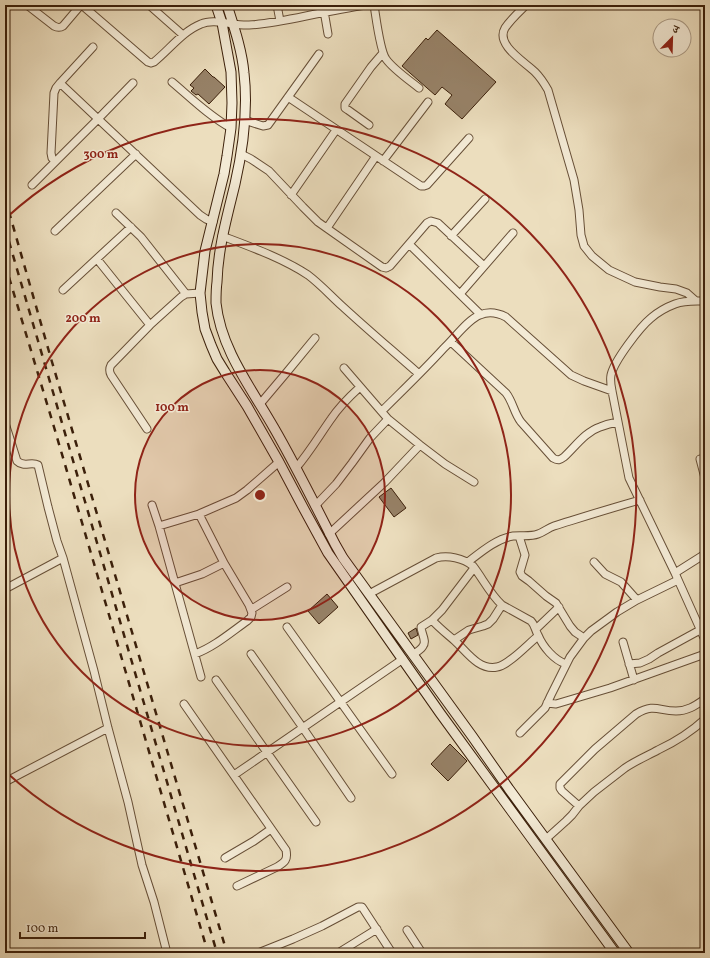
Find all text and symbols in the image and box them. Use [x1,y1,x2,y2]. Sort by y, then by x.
north arrow [652,18,692,58]
text: उ [669,22,682,39]
text: 300 m [84,147,119,163]
text: 200 m [65,311,101,327]
text: 100 m [155,400,189,416]
centre of rings [253,488,267,502]
scale bar [20,914,145,940]
text: 100 m [26,921,59,937]

